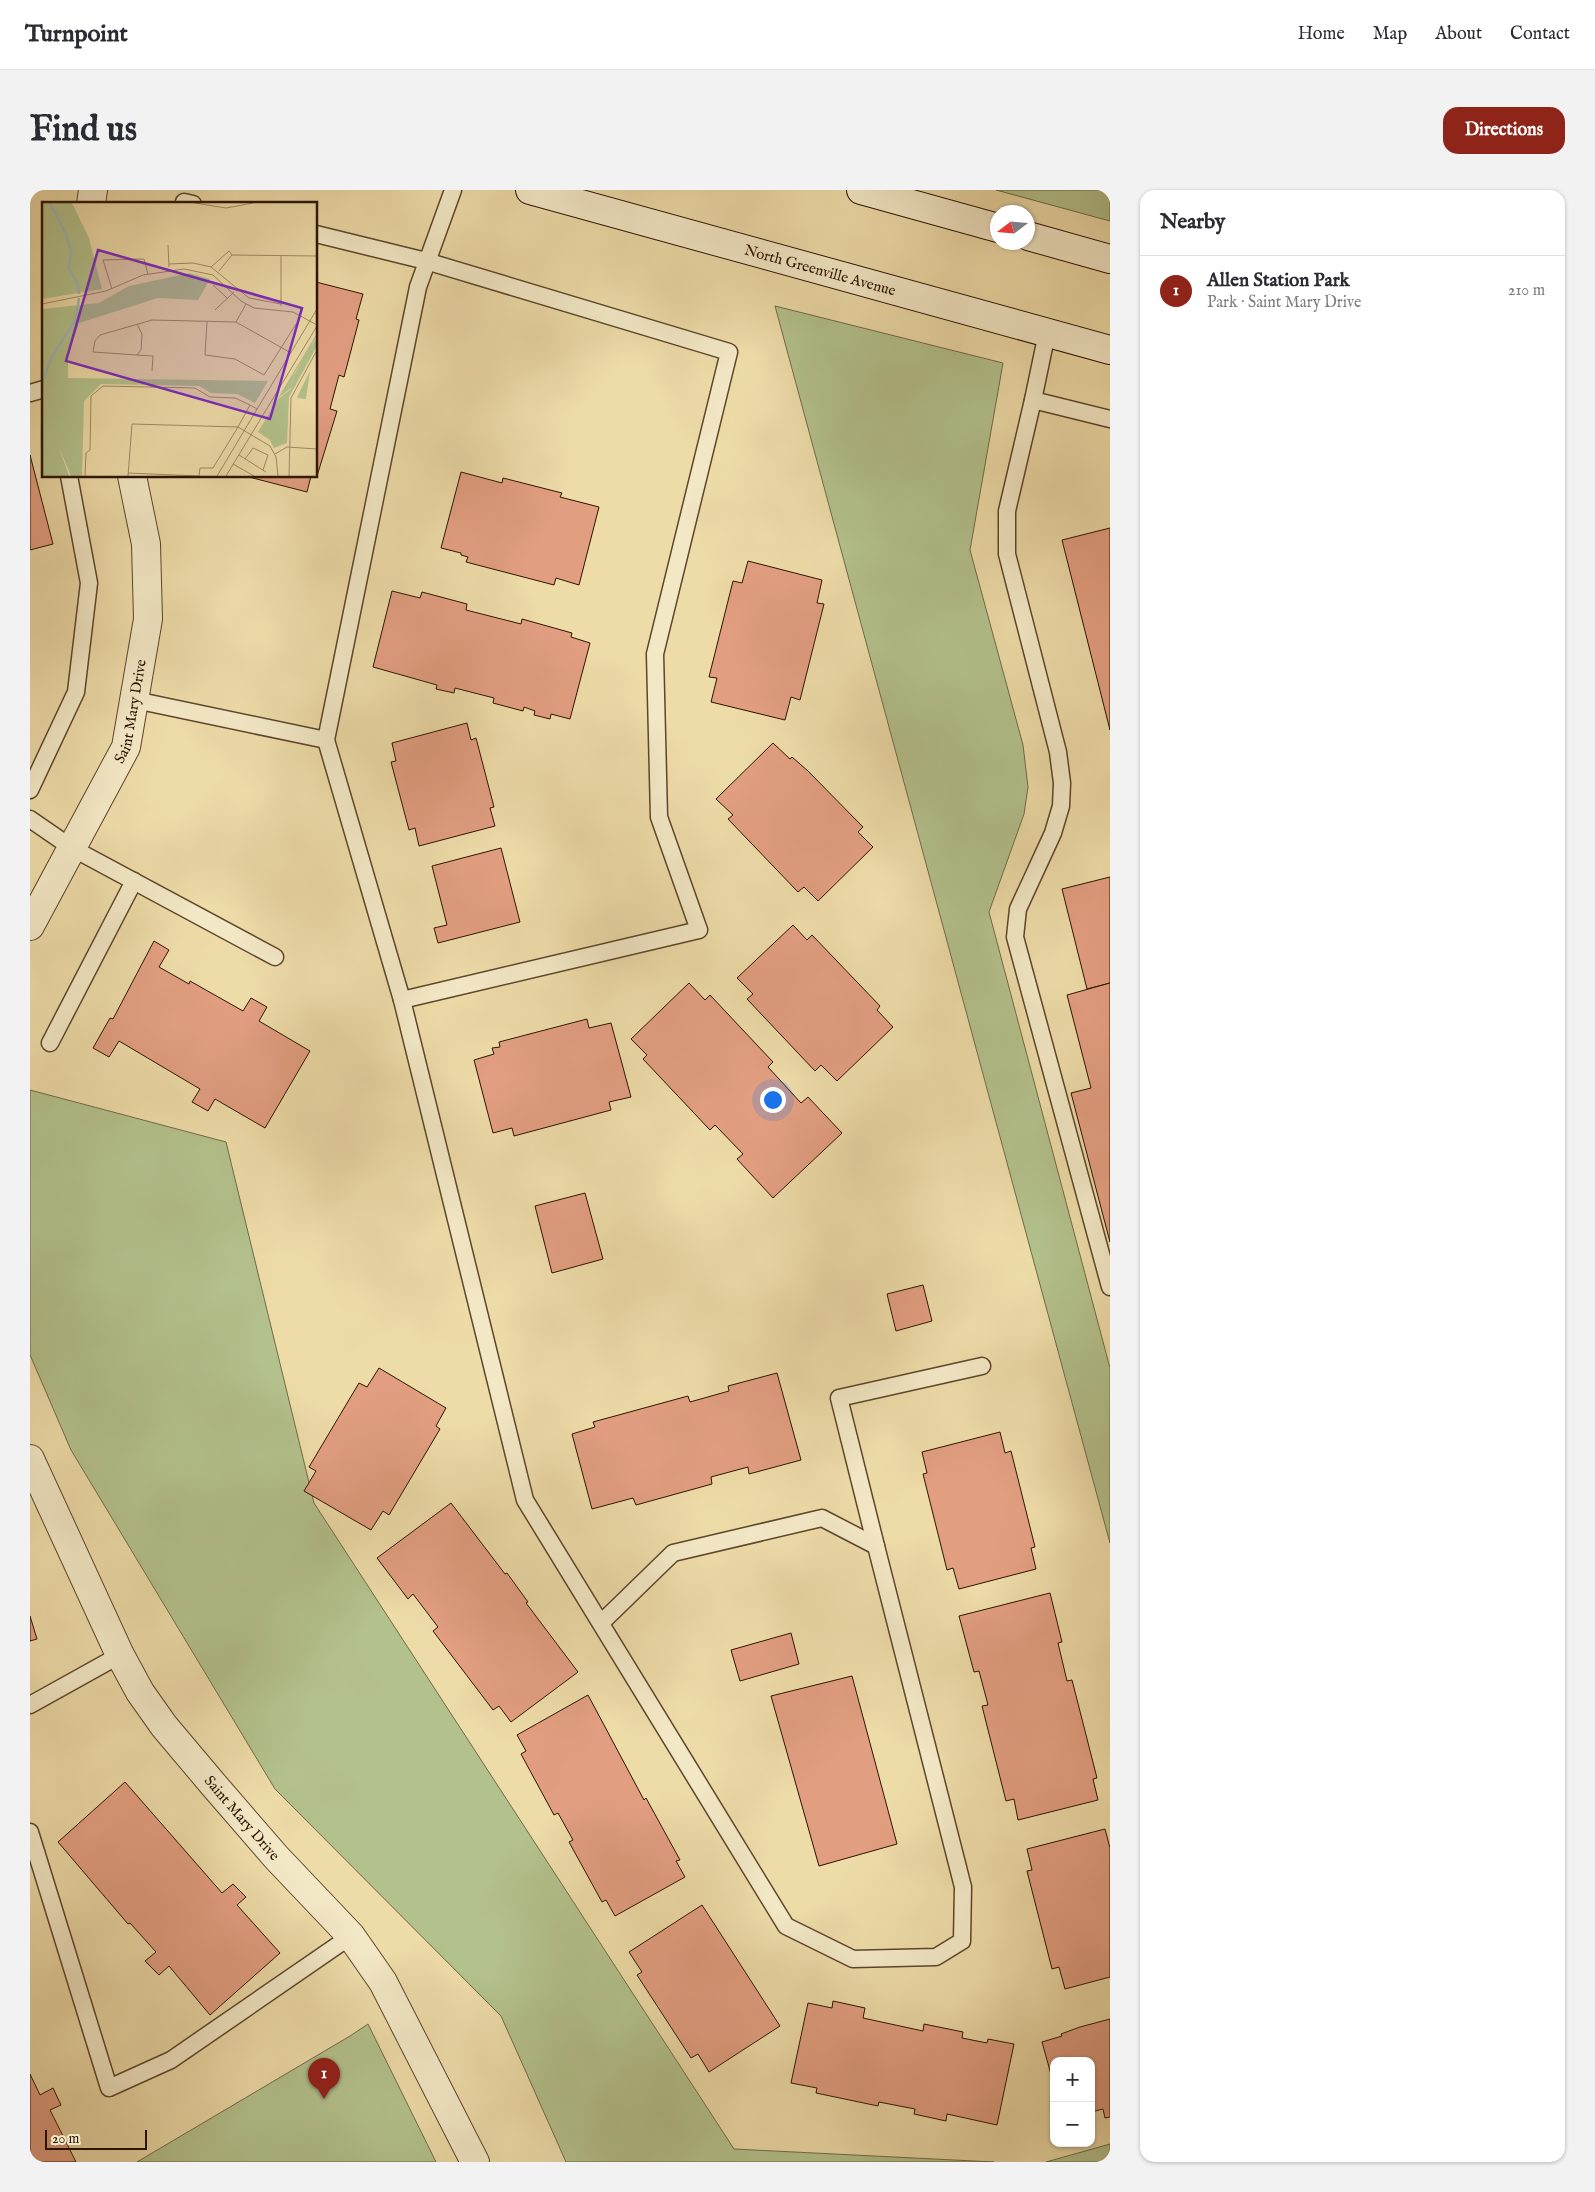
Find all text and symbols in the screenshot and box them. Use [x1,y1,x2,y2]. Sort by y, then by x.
text: Turnpoint [25,19,128,50]
text: Home [1298,23,1345,46]
text: Map [1373,23,1407,46]
text: About [1435,23,1482,46]
text: Contact [1510,23,1570,46]
button: Directions [1443,107,1565,154]
text: Find us [30,108,137,153]
inset map [42,202,318,478]
north arrow [990,205,1035,250]
text: Nearby [1160,209,1225,236]
street label: North Greenville Avenue [742,241,898,301]
text: Allen Station Park [1207,269,1350,293]
text: 1 [1173,281,1179,301]
text: 210 m [1508,281,1545,301]
text: Park · Saint Mary Drive [1207,293,1361,313]
street label: Saint Mary Drive [110,658,151,767]
your location [760,1087,786,1113]
street label: Saint Mary Drive [200,1772,284,1865]
map controls [1050,2057,1095,2147]
button: + [1050,2057,1095,2102]
pin: 1 [308,2058,340,2099]
button: − [1050,2102,1095,2147]
scale bar [45,2127,148,2150]
text: 20 m [52,2130,79,2148]

